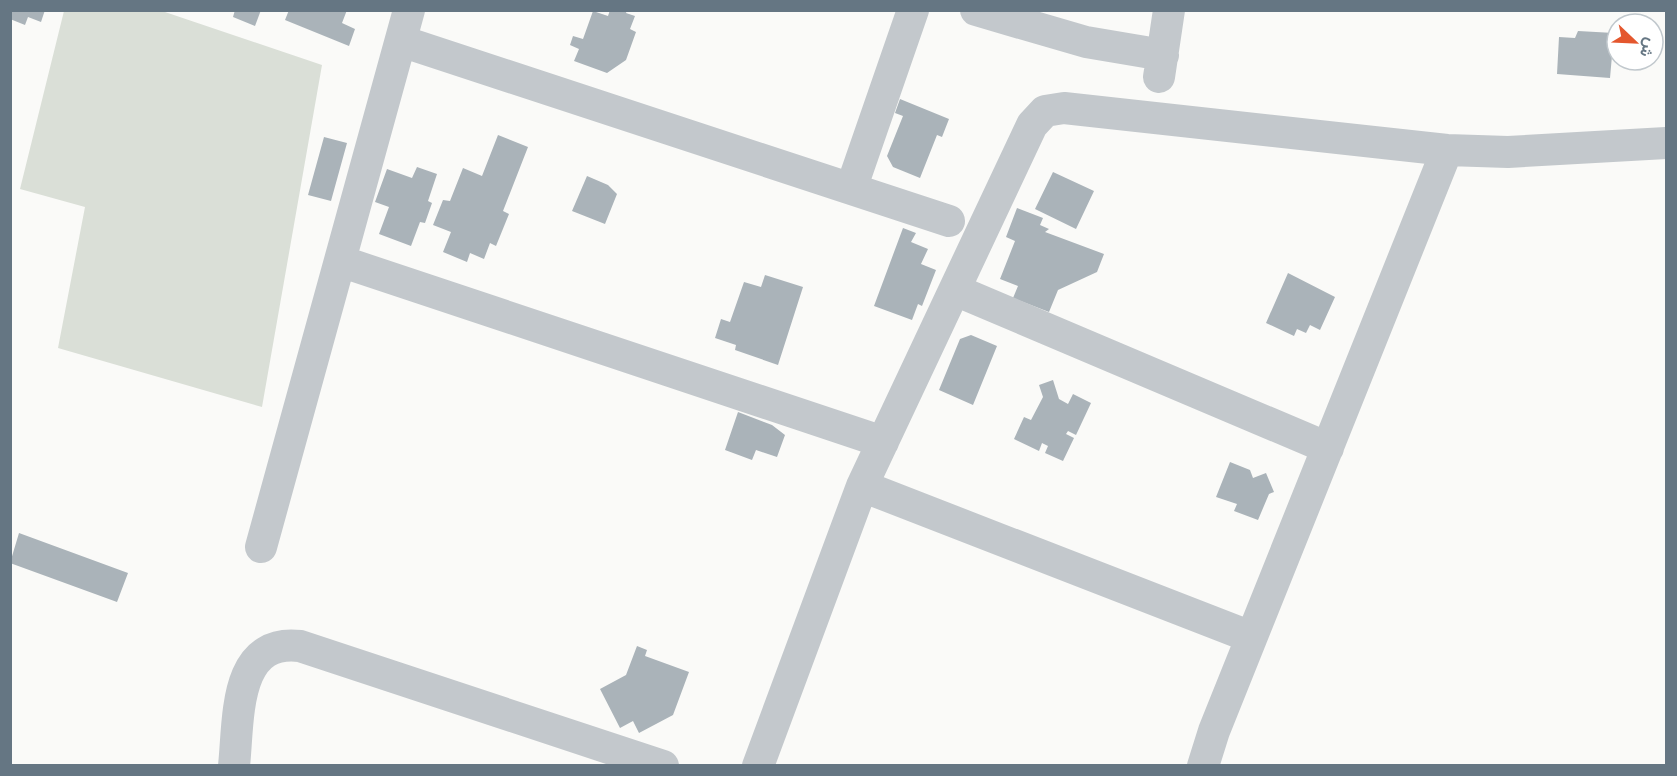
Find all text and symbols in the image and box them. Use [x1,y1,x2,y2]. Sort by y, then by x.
north arrow [1605,12,1665,72]
text: ش [1635,35,1663,61]

